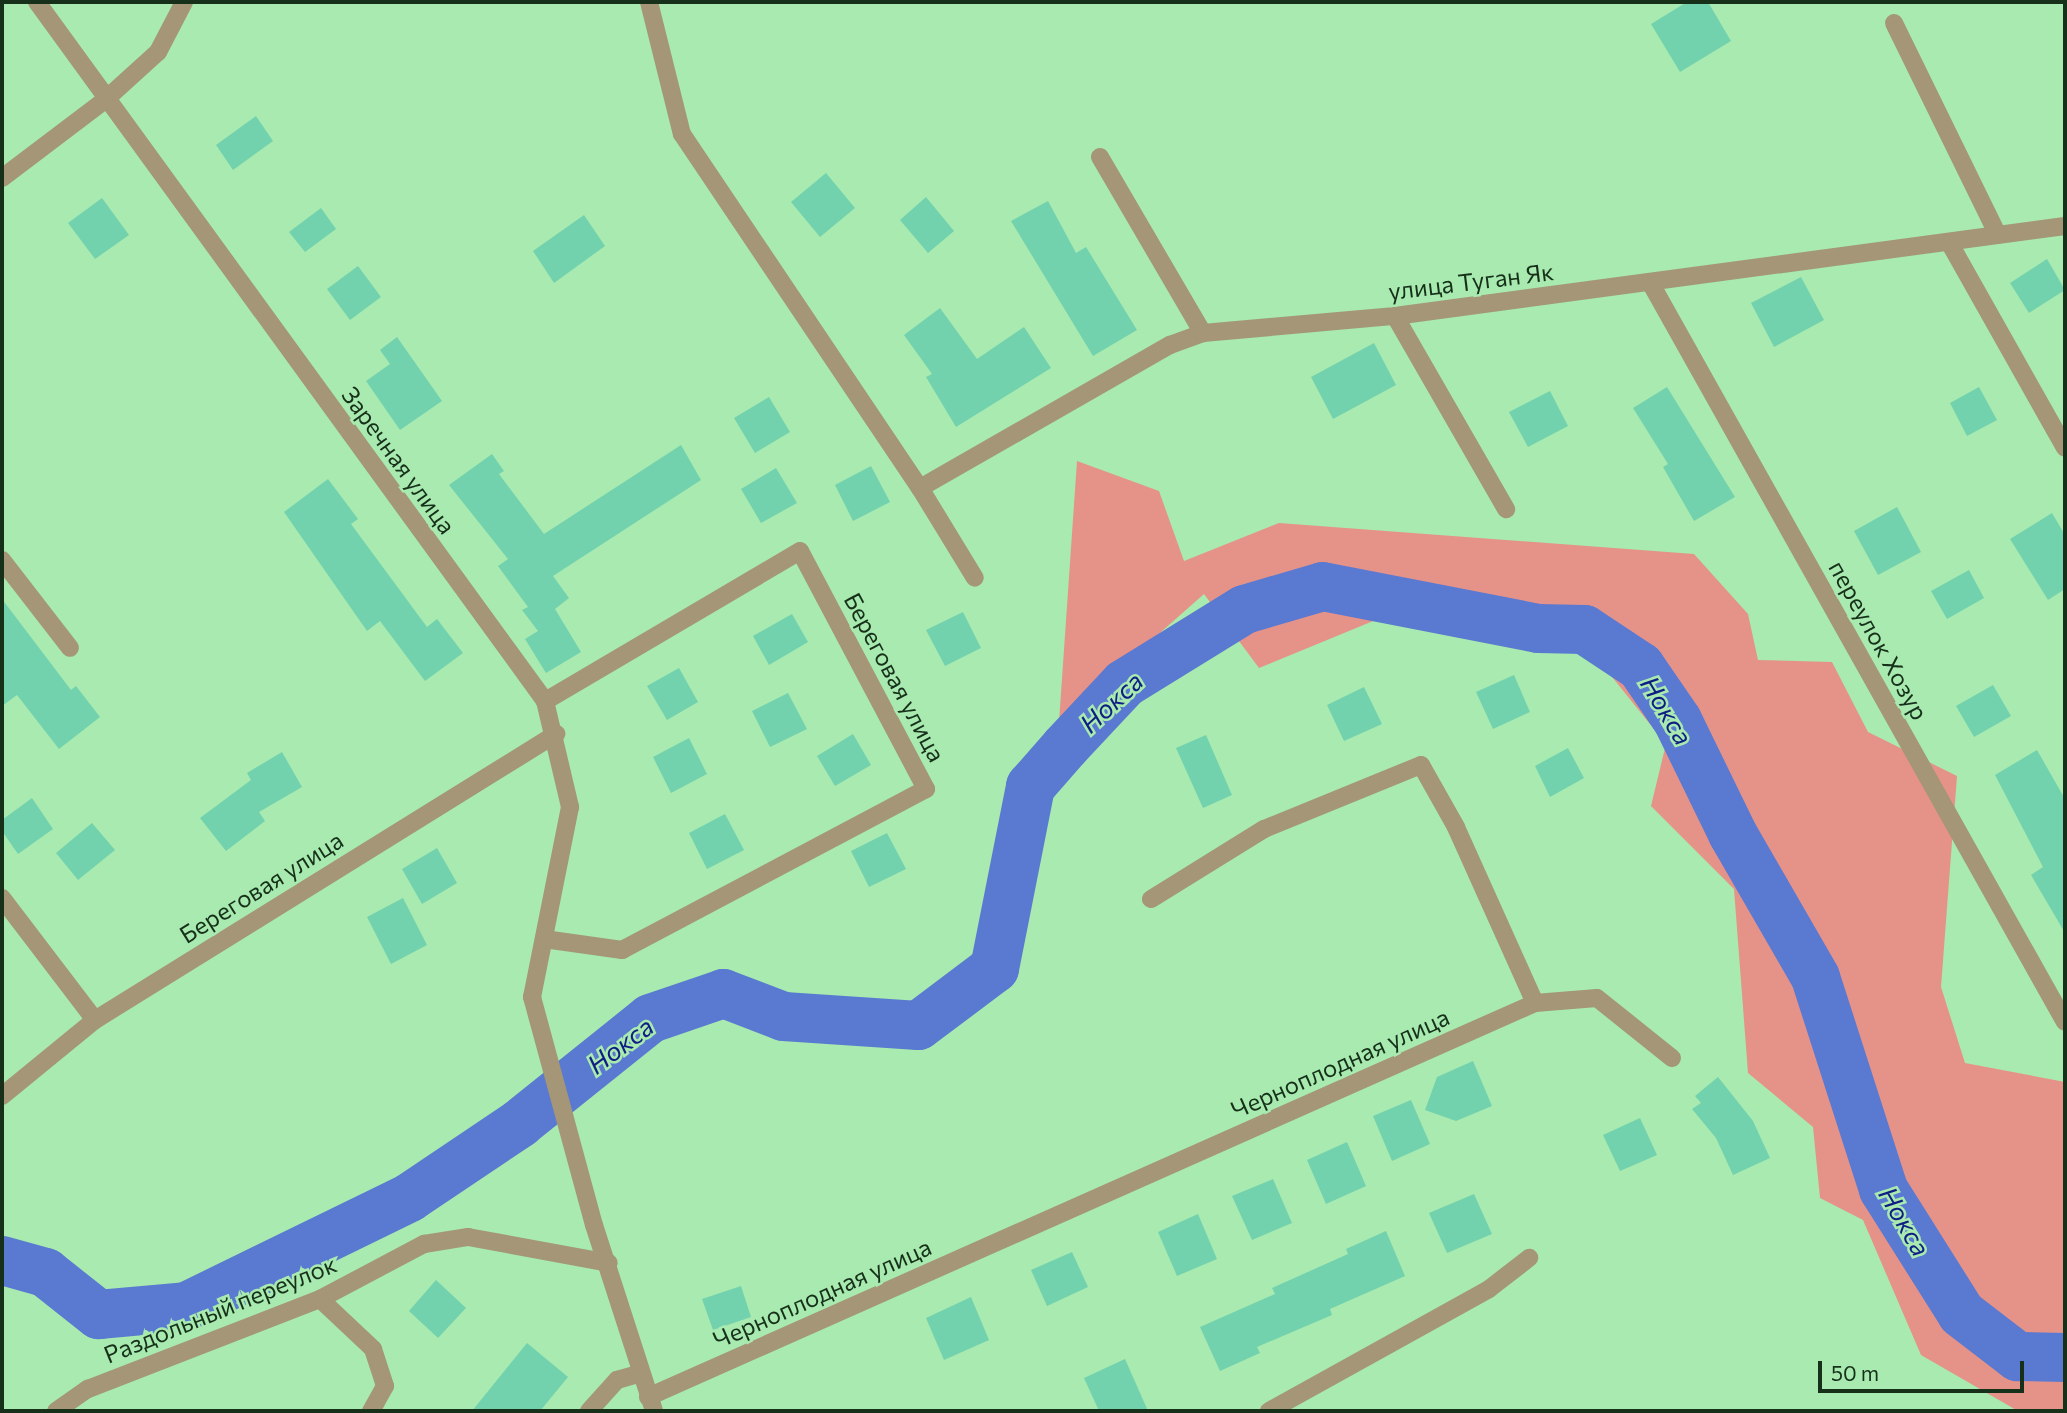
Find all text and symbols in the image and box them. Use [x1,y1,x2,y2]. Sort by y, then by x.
street label: улица Туган Як [1387,257,1555,305]
street label: Заречная улица [336,381,462,539]
street label: переулок Хозур [1823,555,1935,725]
street label: Береговая улица [838,588,952,766]
water label: Нокса [1073,665,1149,739]
water label: Нокса [1634,670,1700,750]
street label: Береговая улица [174,825,348,949]
street label: Черноплодная улица [1227,1002,1453,1124]
water label: Нокса [581,1010,659,1080]
water label: Нокса [1873,1181,1937,1261]
street label: Черноплодная улица [709,1232,935,1354]
street label: Раздольный переулок [99,1249,341,1369]
scale bar [1822,1346,2028,1390]
text: 50 m [1831,1360,1879,1385]

